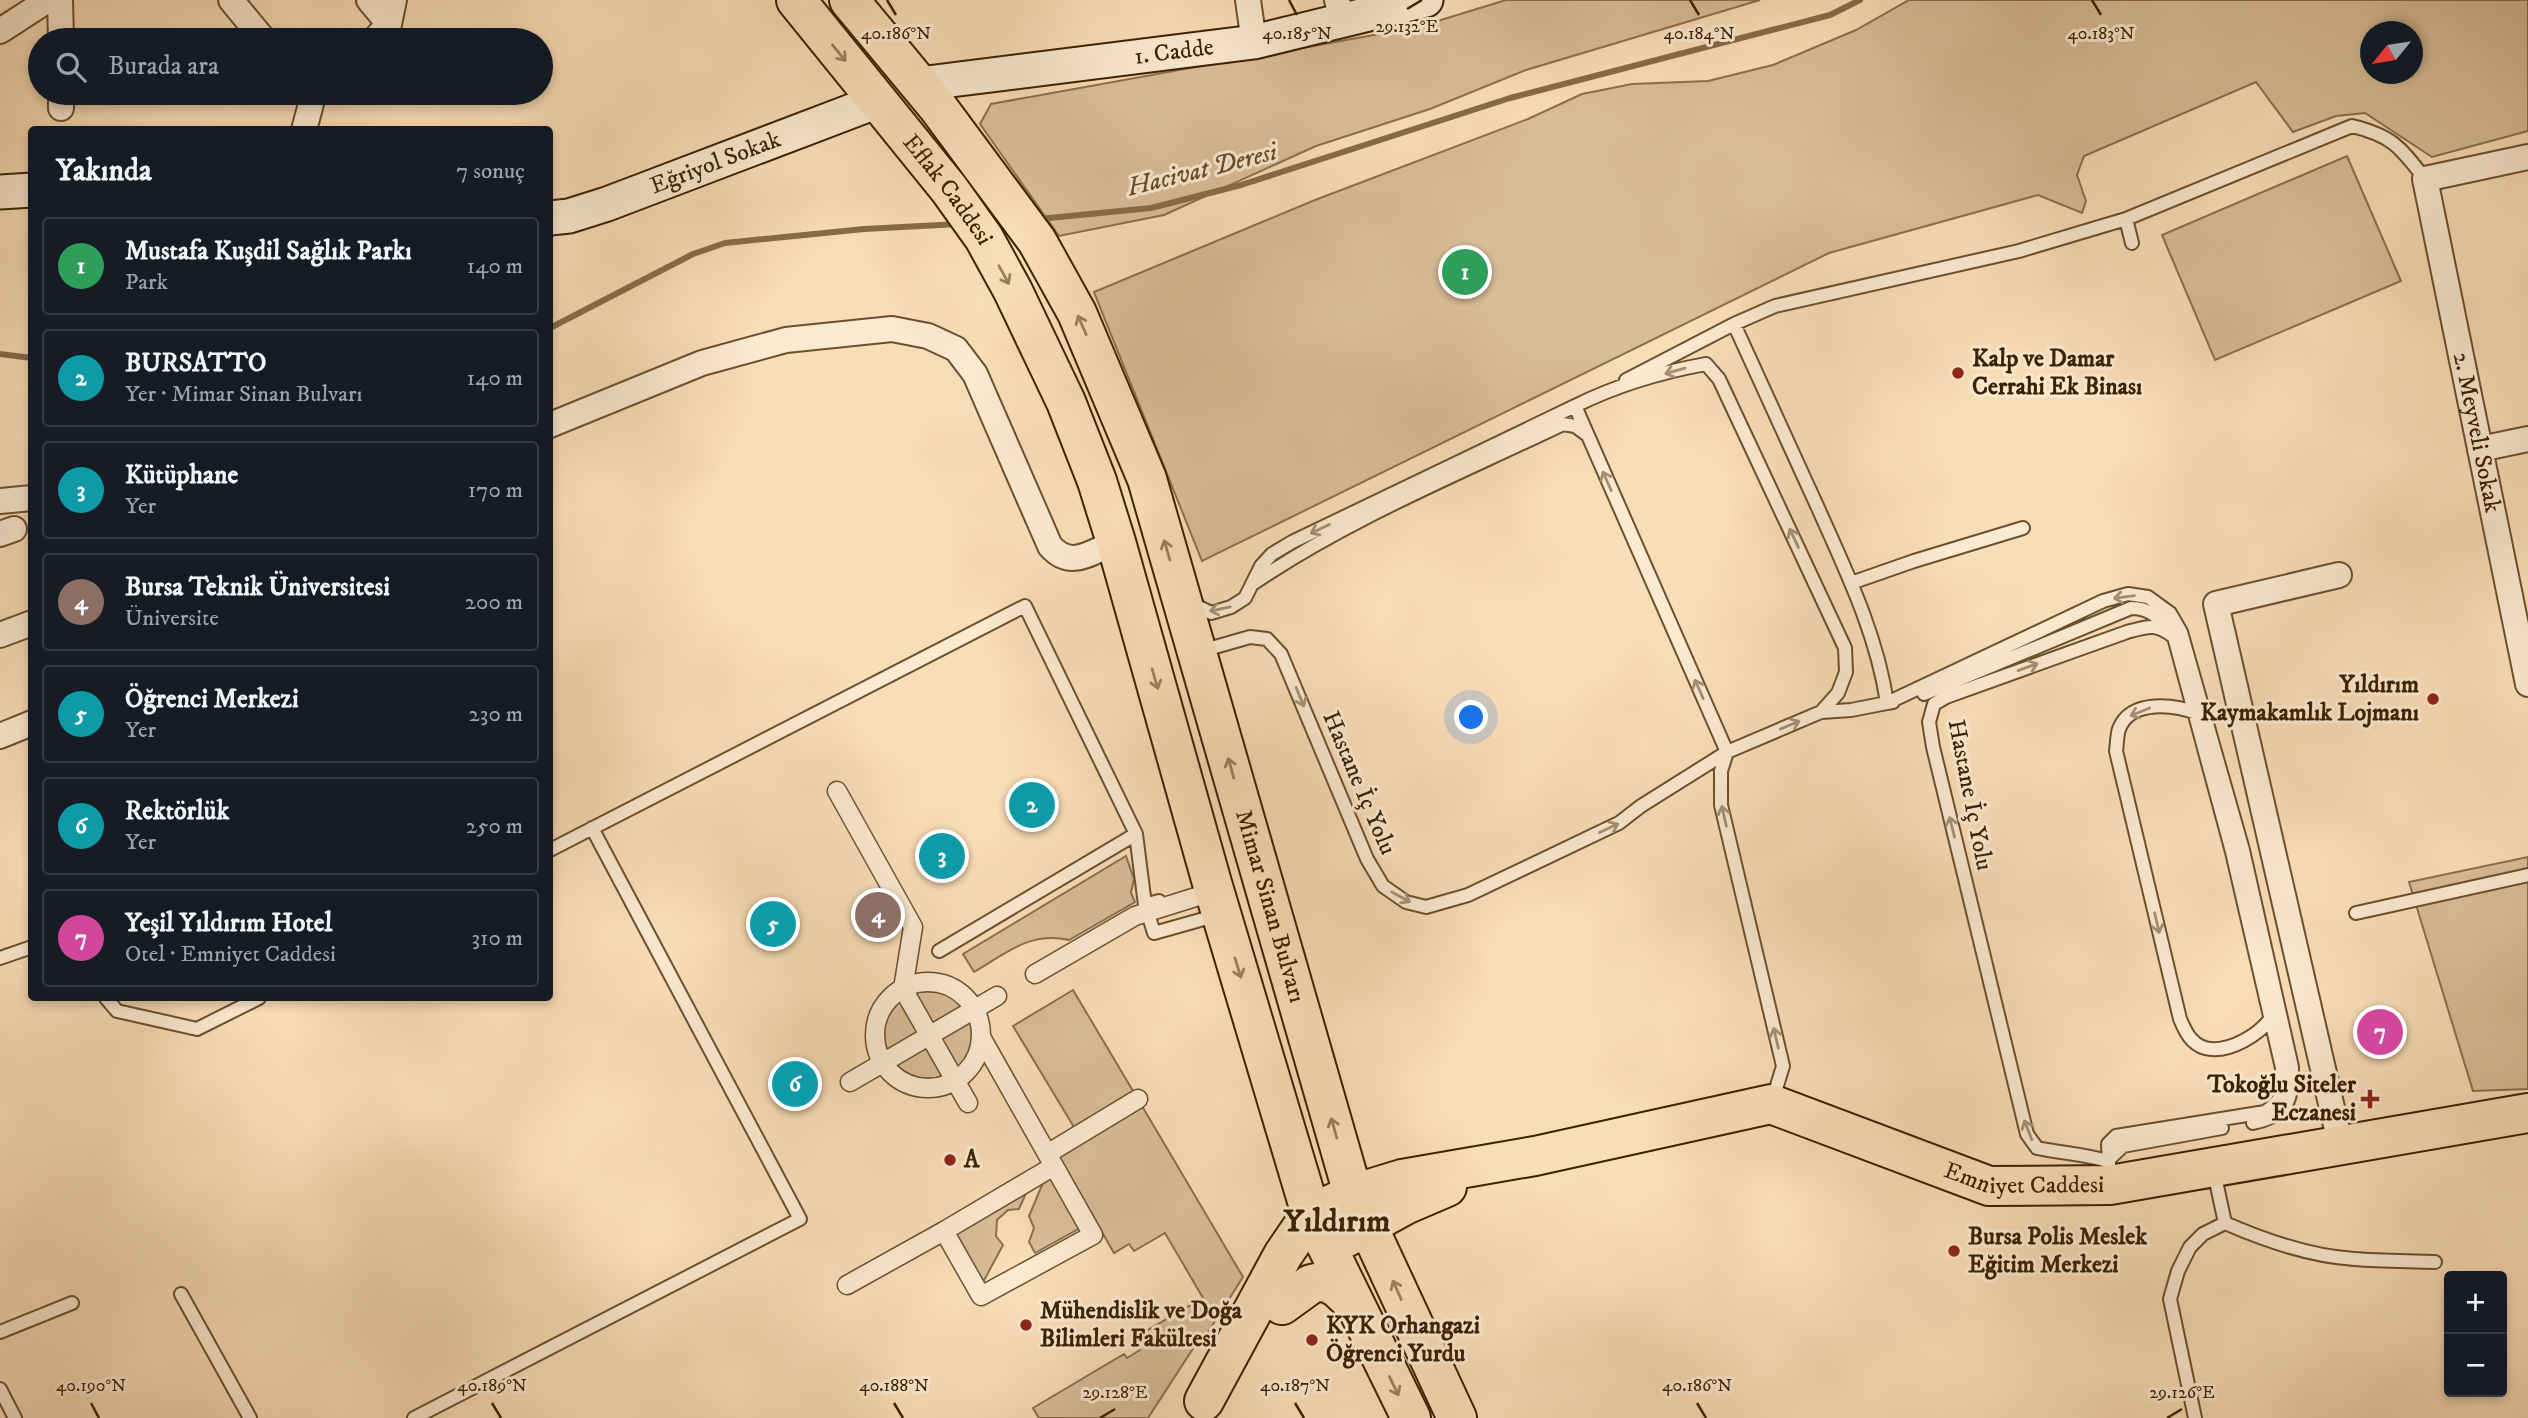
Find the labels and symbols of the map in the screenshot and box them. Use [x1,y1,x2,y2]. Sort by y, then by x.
text: 29.132°E [1376,16,1439,38]
north arrow [2360,21,2423,84]
text: 40.186°N [861,23,931,45]
text: 40.185°N [1262,23,1332,45]
text: 40.184°N [1664,23,1735,45]
text: 40.183°N [2067,23,2135,45]
street label: 1. Cadde [1133,32,1215,72]
one-way arrow [831,43,846,61]
street label: Eğriyol Sokak [646,124,785,201]
street label: Eflak Caddesi [896,128,1000,250]
water label: Hacivat Deresi [1123,135,1282,205]
pin: 1 [1442,246,1488,298]
one-way arrow [998,264,1011,285]
one-way arrow [1075,315,1088,336]
place label: Kalp ve Damar Cerrahi Ek Binası [1972,344,2142,402]
street label: 2. Meyveli Sokak [2446,350,2508,515]
one-way arrow [1665,365,1687,378]
marker: Kalp ve Damar Cerrahi Ek Binası [1950,365,1966,381]
one-way arrow [1600,471,1613,492]
one-way arrow [1310,523,1331,536]
one-way arrow [1787,528,1800,549]
one-way arrow [1160,539,1173,561]
one-way arrow [2113,591,2136,604]
one-way arrow [1209,603,1231,616]
one-way arrow [2017,660,2039,673]
one-way arrow [1149,668,1162,690]
place label: Yıldırım Kaymakamlık Lojmanı [2200,670,2419,728]
one-way arrow [1692,679,1705,700]
one-way arrow [1295,686,1308,708]
marker: Yıldırım Kaymakamlık Lojmanı [2425,691,2441,707]
your location [1454,700,1488,734]
street label: Hastane İç Yolu [1315,706,1404,859]
one-way arrow [2130,706,2152,719]
street label: Hastane İç Yolu [1941,717,2000,873]
one-way arrow [1778,718,1800,731]
one-way arrow [1223,757,1236,779]
pin: 2 [1009,779,1055,831]
one-way arrow [1716,805,1730,828]
street label: Mimar Sinan Bulvarı [1228,806,1312,1006]
one-way arrow [1945,816,1959,839]
one-way arrow [1598,820,1619,834]
pin: 3 [919,830,965,882]
pin: 4 [855,889,901,941]
one-way arrow [1390,891,1411,904]
pin: 5 [750,898,796,950]
one-way arrow [2151,911,2164,934]
one-way arrow [1232,957,1245,979]
pin: 7 [2357,1006,2403,1058]
one-way arrow [1769,1027,1782,1050]
pin: 6 [772,1058,818,1110]
place label: Tokoğlu Siteler Eczanesi [2207,1070,2357,1128]
marker: Tokoğlu Siteler Eczanesi [2362,1091,2378,1107]
one-way arrow [1327,1117,1340,1139]
one-way arrow [2020,1120,2033,1141]
place label: A [963,1145,980,1175]
marker: A [942,1152,958,1168]
street label: Emniyet Caddesi [1940,1155,2104,1201]
district label: Yıldırım [1283,1202,1390,1242]
place label: Bursa Polis Meslek Eğitim Merkezi [1968,1222,2148,1280]
marker: Bursa Polis Meslek Eğitim Merkezi [1946,1243,1962,1259]
one-way arrow [1390,1279,1403,1301]
place label: Mühendislik ve Doğa Bilimleri Fakültesi [1040,1296,1243,1354]
place label: KYK Orhangazi Öğrenci Yurdu [1326,1311,1480,1369]
marker: Mühendislik ve Doğa Bilimleri Fakültesi [1018,1317,1034,1333]
marker: KYK Orhangazi Öğrenci Yurdu [1304,1332,1320,1348]
text: 40.190°N [56,1375,126,1397]
text: 40.189°N [457,1375,527,1397]
text: 40.188°N [859,1375,929,1397]
text: 40.187°N [1260,1375,1330,1397]
one-way arrow [1388,1375,1402,1395]
text: 40.186°N [1662,1375,1732,1397]
text: 29.128°E [1082,1382,1148,1404]
text: 29.126°E [2149,1382,2215,1404]

